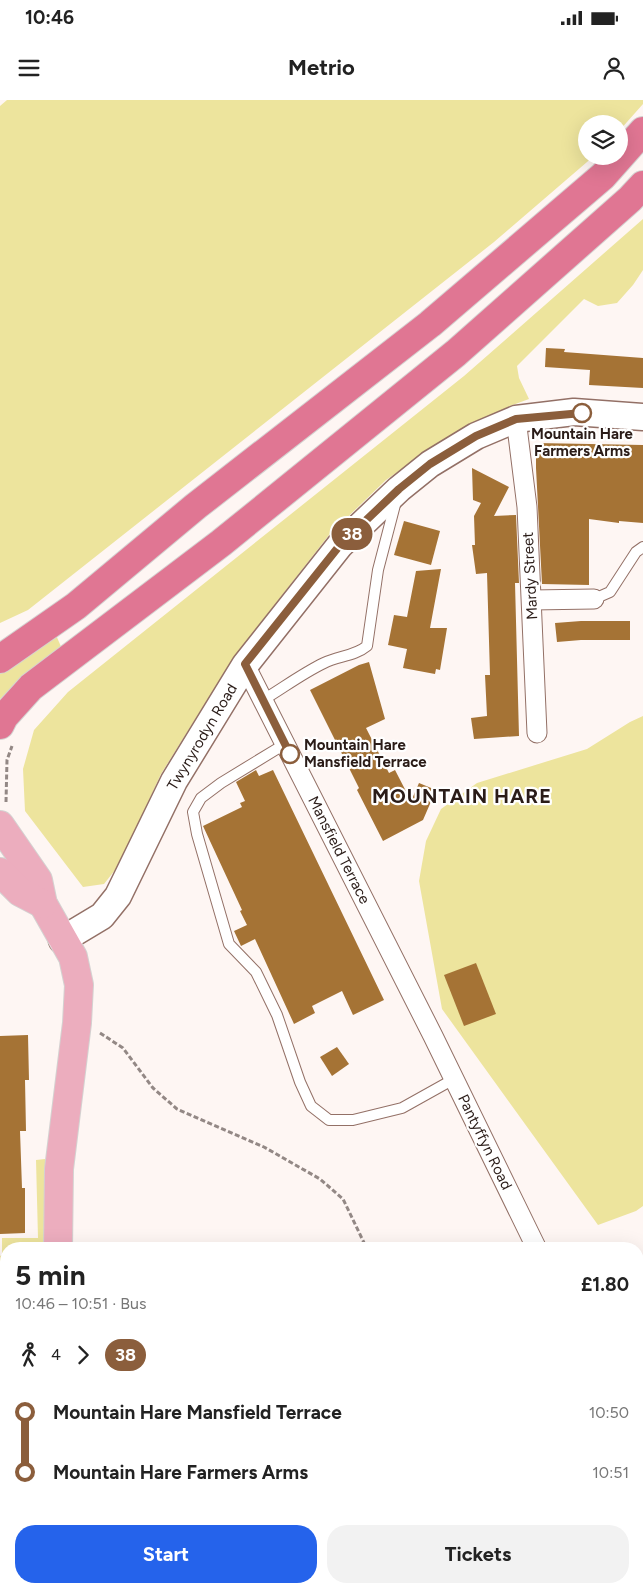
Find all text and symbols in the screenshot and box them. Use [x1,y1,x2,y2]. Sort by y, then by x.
text: 10:46 [25,6,74,29]
icon: menu [15,54,43,82]
text: Metrio [288,54,355,81]
icon: person [600,54,628,82]
map controls [578,115,628,165]
button: layers [578,115,628,165]
marker: Mountain Hare Farmers Arms [572,403,592,423]
place label: Mountain Hare Farmers Arms [531,425,634,460]
line badge: 38 [330,518,374,550]
text: 38 [341,523,363,545]
street label: Mardy Street [519,531,541,620]
street label: Twynyrodyn Road [163,681,241,793]
place label: Mountain Hare Mansfield Terrace [304,736,427,771]
marker: Mountain Hare Mansfield Terrace [280,744,300,764]
district label: MOUNTAIN HARE [372,784,552,808]
street label: Mansfield Terrace [304,793,374,907]
street label: Pantyffyn Road [454,1091,516,1193]
text: 5 min [15,1258,86,1292]
text: £1.80 [581,1273,629,1296]
text: 10:46 – 10:51 · Bus [15,1294,146,1313]
icon: walk [15,1341,43,1369]
icon: forward [69,1341,97,1369]
text: 38 [115,1344,136,1366]
text: 4 [51,1345,61,1364]
text: Mountain Hare Mansfield Terrace [53,1401,342,1424]
text: 10:50 [589,1403,629,1422]
text: Mountain Hare Farmers Arms [53,1461,308,1484]
text: 10:51 [592,1463,629,1482]
button: Start [15,1525,317,1583]
button: Tickets [327,1525,629,1583]

